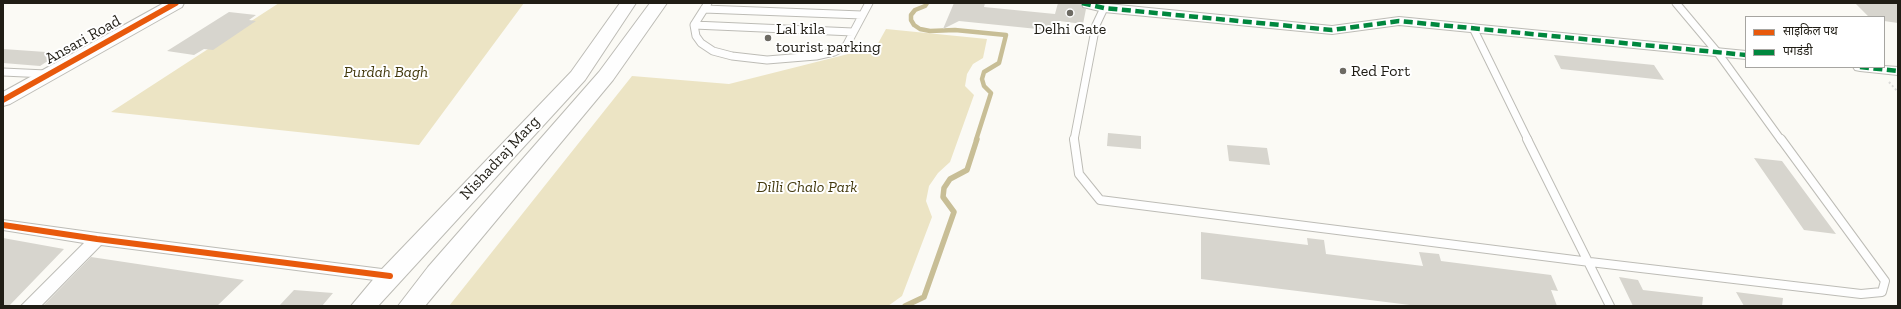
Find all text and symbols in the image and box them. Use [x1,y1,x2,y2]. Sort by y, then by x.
marker: Delhi Gate [1065,8,1075,18]
street label: Ansari Road [42,11,124,69]
legend [1745,16,1885,68]
place label: Lal kila tourist parking [776,19,881,57]
place label: Delhi Gate [1034,19,1106,39]
text: साइकिल पथ [1783,24,1838,38]
marker: Lal kila tourist parking [763,33,773,43]
text: पगडंडी [1783,44,1813,58]
place label: Red Fort [1351,61,1410,81]
park label: Purdah Bagh [344,62,428,82]
marker: Red Fort [1338,66,1348,76]
street label: Nishadraj Marg [456,112,544,204]
park label: Dilli Chalo Park [756,177,858,197]

